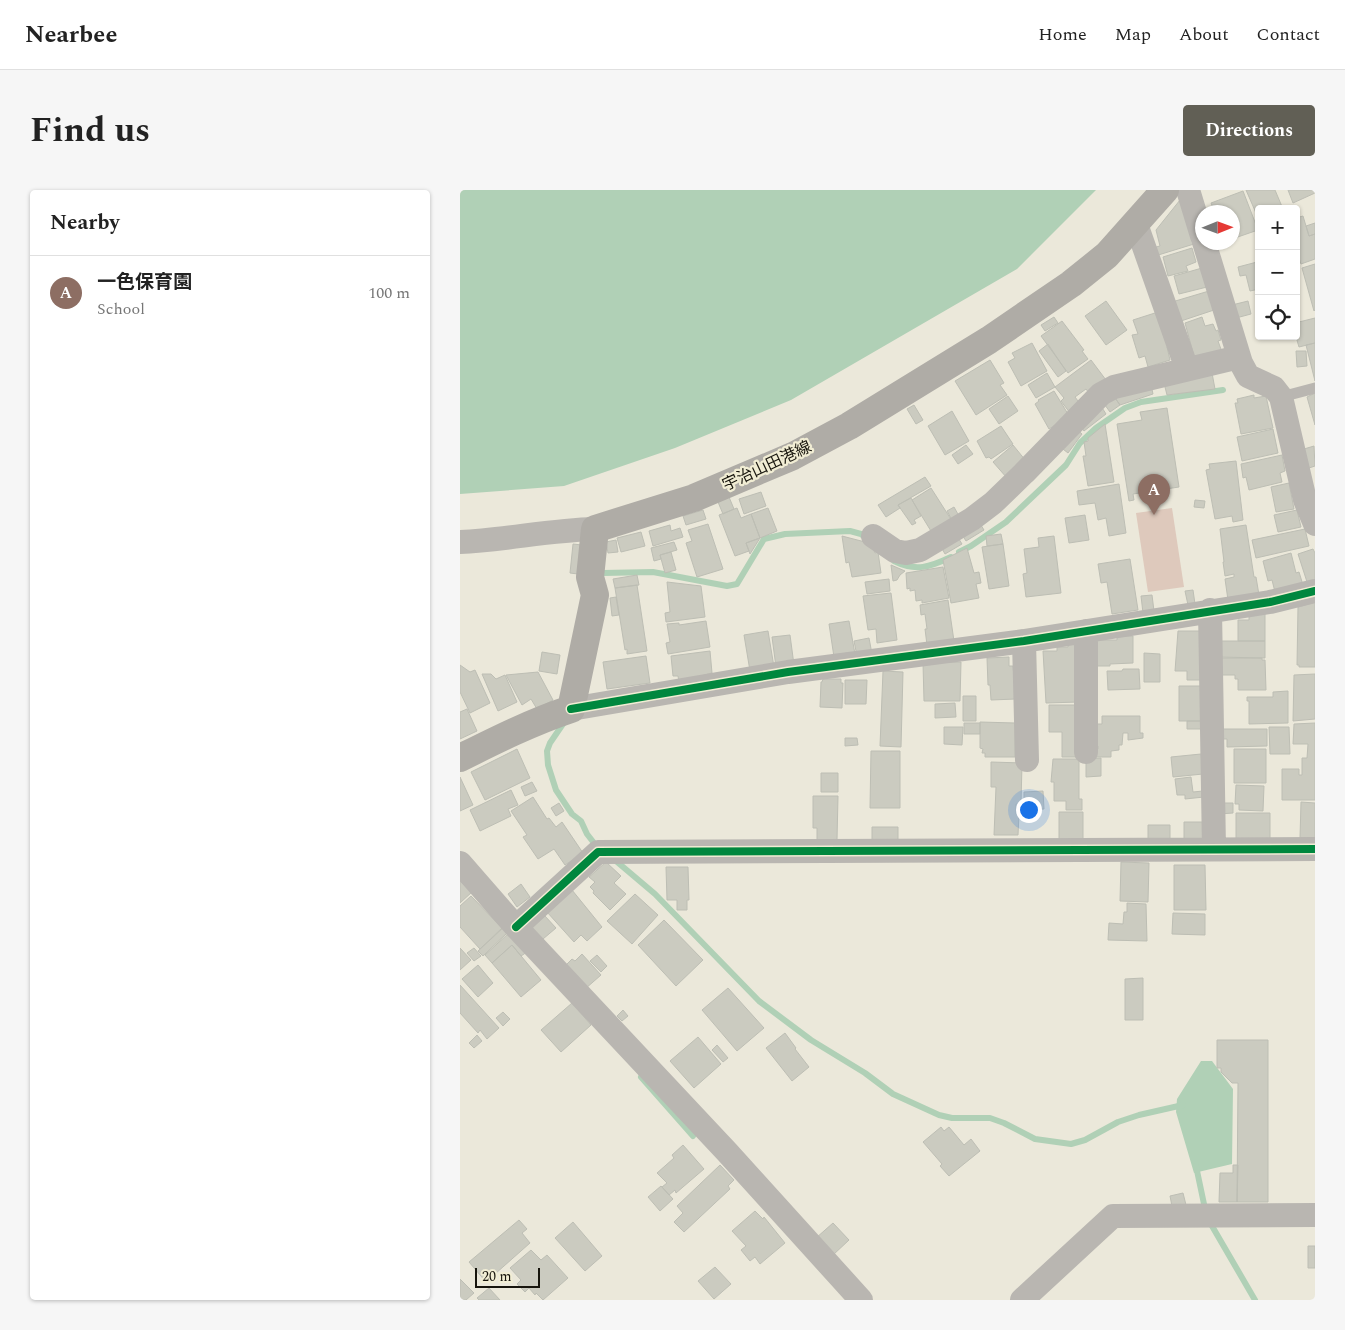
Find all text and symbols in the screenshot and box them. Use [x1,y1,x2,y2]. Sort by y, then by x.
text: Nearbee [25,17,117,53]
text: Home [1038,21,1087,48]
text: Map [1115,21,1151,48]
text: About [1179,21,1229,48]
text: Contact [1257,21,1320,48]
text: Find us [30,104,150,157]
button: Directions [1183,105,1315,156]
north arrow [1195,205,1240,250]
map controls [1255,205,1300,340]
button: + [1255,205,1300,250]
text: Nearby [50,207,120,239]
button: − [1255,250,1300,295]
text: 一色保育園 [97,268,192,297]
text: A [60,281,72,305]
text: 100 m [368,281,410,305]
button: locate [1255,295,1300,340]
text: School [97,297,145,321]
street label: 宇治山田港線 [718,435,816,497]
pin: A [1138,474,1170,515]
your location [1016,797,1042,823]
scale bar [475,1265,540,1288]
text: 20 m [482,1266,512,1287]

